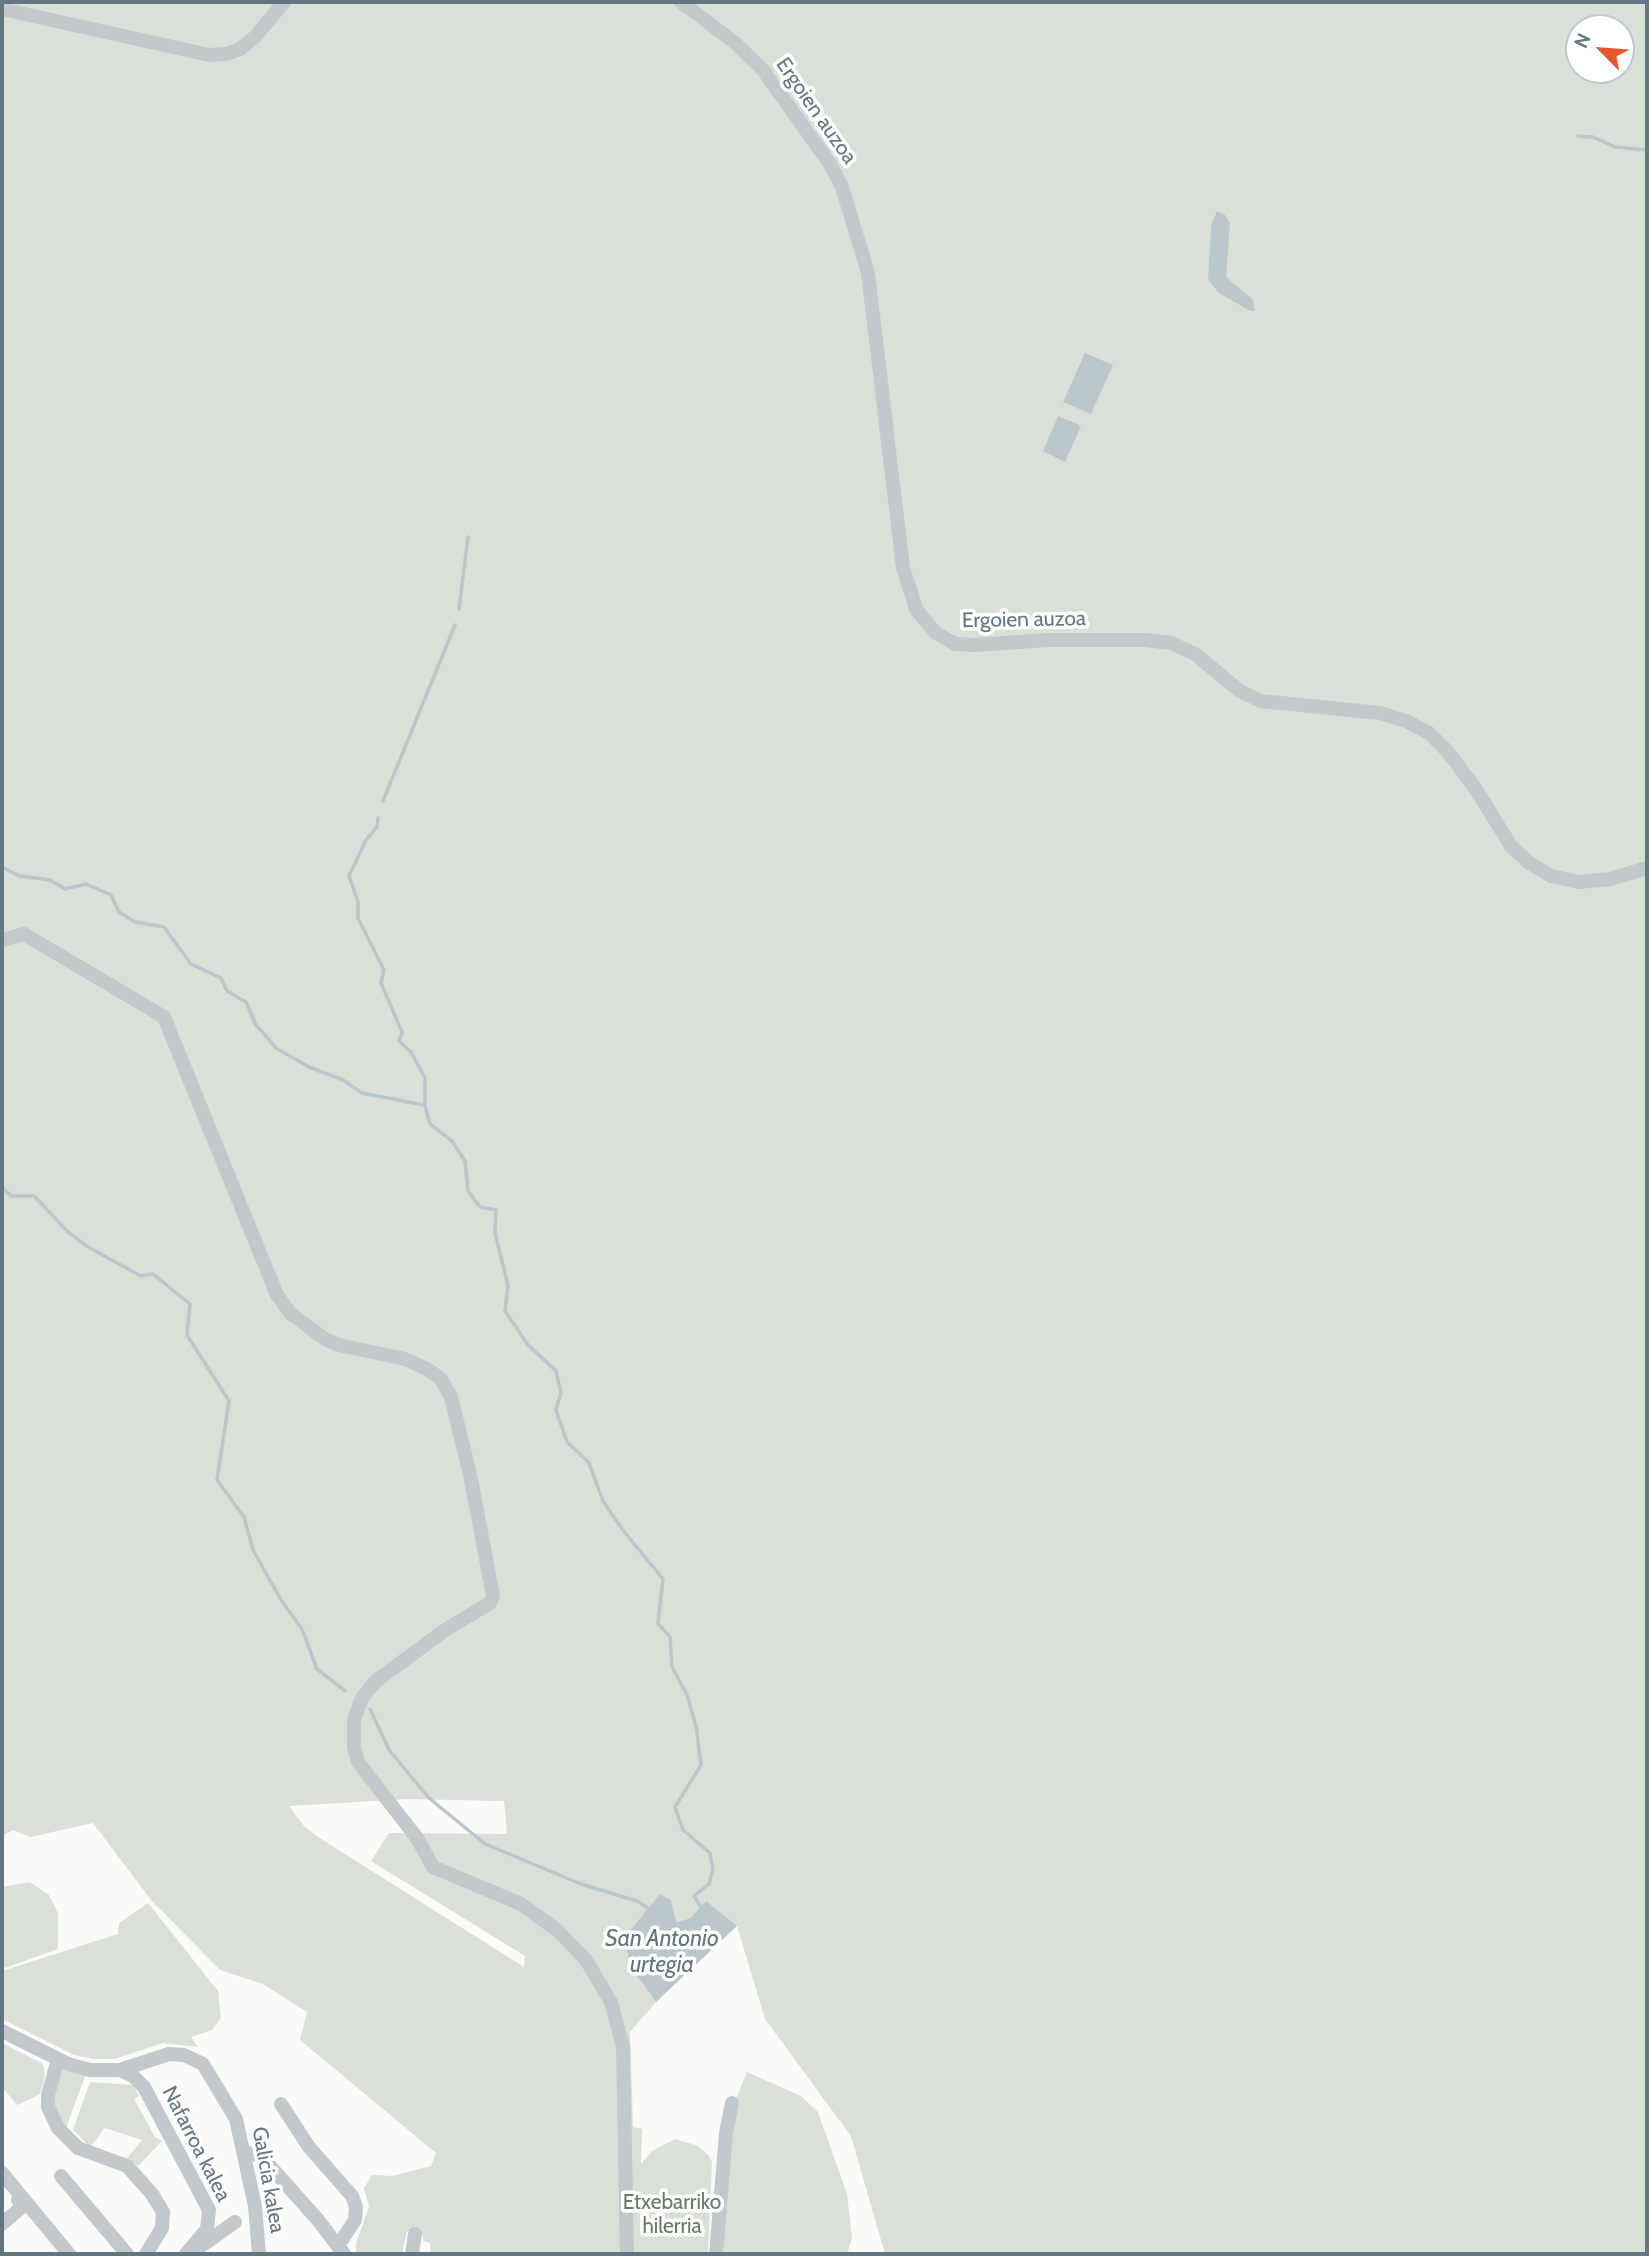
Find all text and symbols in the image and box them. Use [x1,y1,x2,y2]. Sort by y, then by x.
north arrow [1565,14,1635,84]
text: N [1569,30,1596,52]
street label: Ergoien auzoa [770,53,862,169]
street label: Ergoien auzoa [962,606,1086,634]
water label: San Antonio urtegia [605,1925,719,1979]
street label: Nafarroa kalea [156,2082,236,2206]
street label: Galicia kalea [246,2125,290,2235]
park label: Etxebarriko hilerria [623,2190,721,2240]

